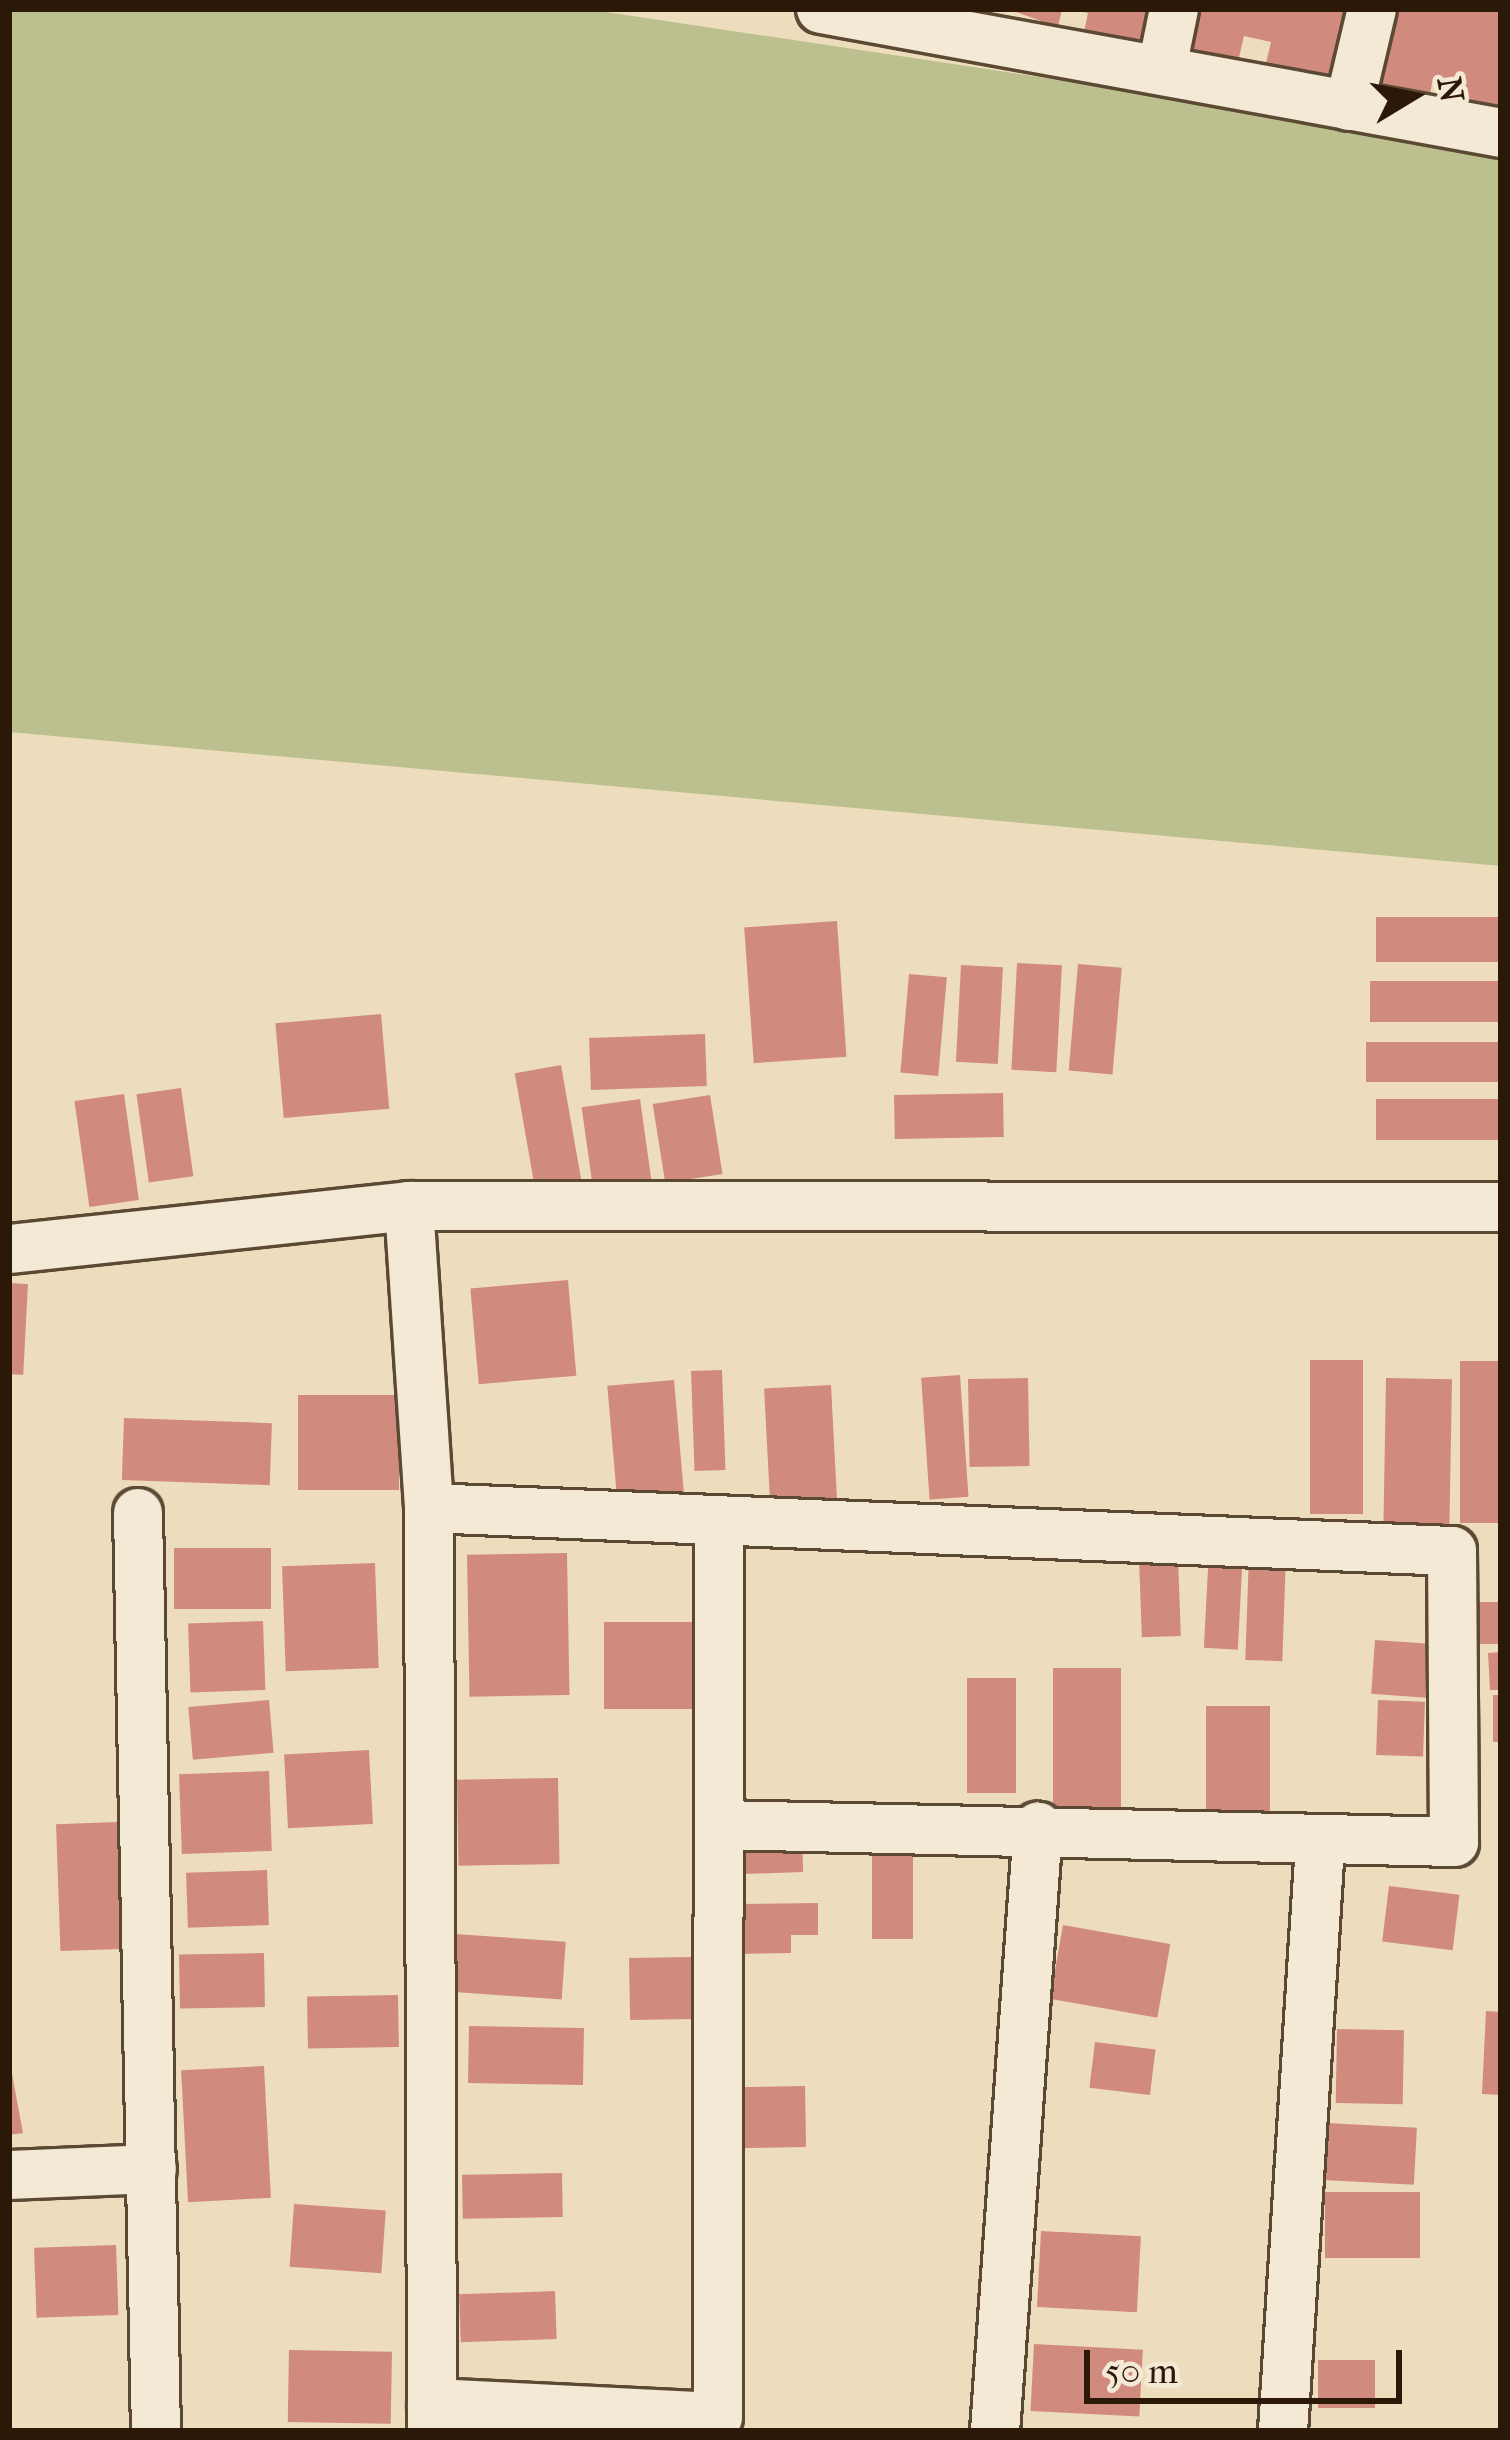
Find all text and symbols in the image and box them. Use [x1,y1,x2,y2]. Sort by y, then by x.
north arrow [1354,36,1474,156]
text: N [1429,74,1471,105]
scale bar [1090,2326,1408,2400]
text: 50 m [1105,2350,1178,2392]

